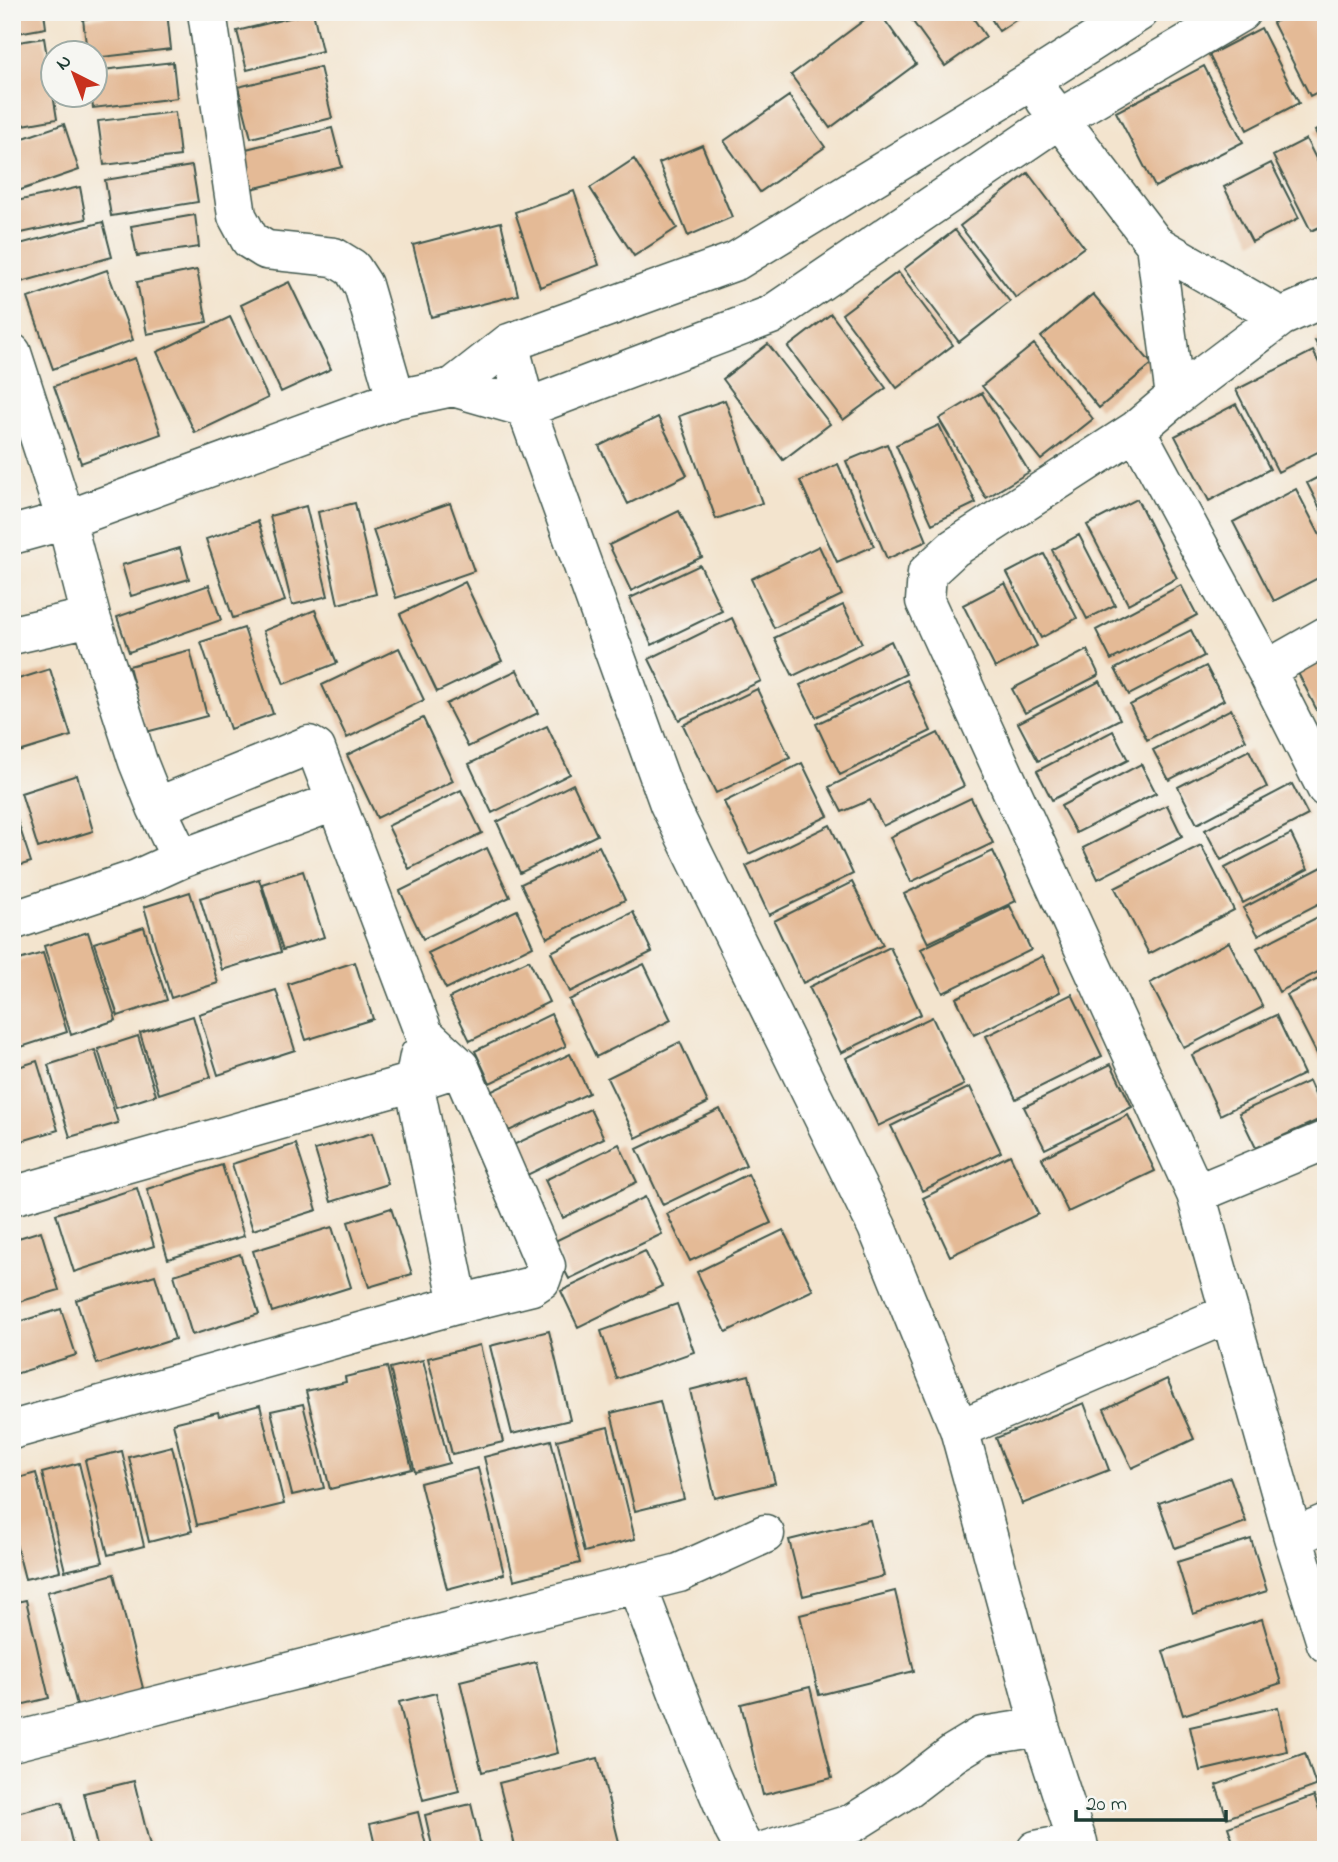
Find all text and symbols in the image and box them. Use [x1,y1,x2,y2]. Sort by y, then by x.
north arrow [38,38,108,108]
text: N [50,49,78,78]
scale bar [1076,1778,1226,1822]
text: 20 m [1086,1790,1127,1820]

